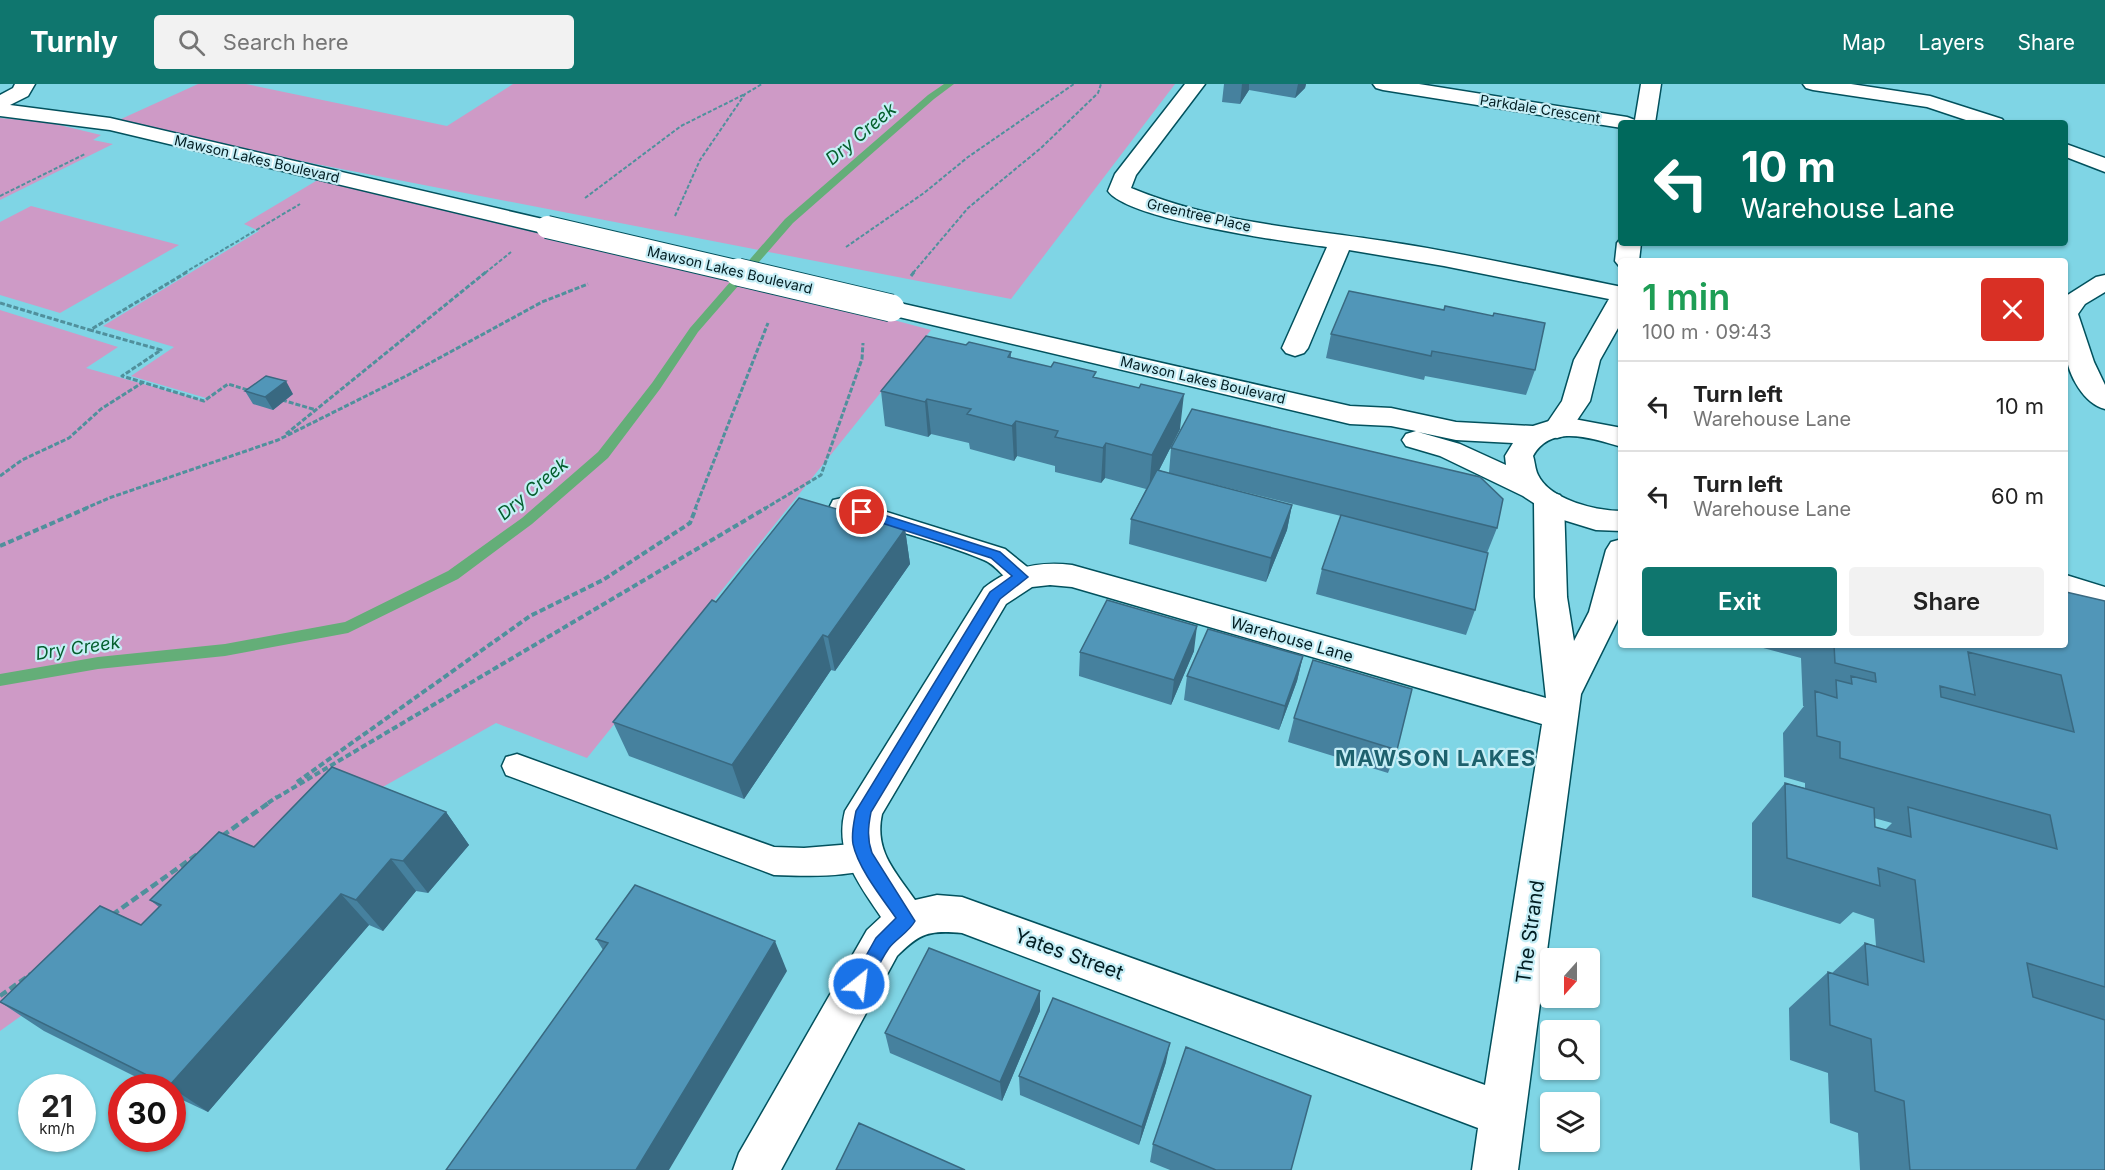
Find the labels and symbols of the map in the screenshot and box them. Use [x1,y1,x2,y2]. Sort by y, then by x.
street label: Parkdale Crescent [1479,91,1602,126]
water label: Dry Creek [821,97,901,169]
street label: Mawson Lakes Boulevard [173,131,341,186]
street label: Greentree Place [1145,194,1253,235]
street label: Mawson Lakes Boulevard [646,242,814,297]
street label: Mawson Lakes Boulevard [1119,352,1287,407]
water label: Dry Creek [493,452,573,524]
pin [836,486,887,537]
street label: Warehouse Lane [1228,612,1356,666]
water label: Dry Creek [34,631,123,664]
district label: MAWSON LAKES [1335,745,1537,771]
street label: The Strand [1511,879,1549,985]
street label: Yates Street [1011,923,1127,985]
north arrow [1540,948,1600,1008]
position arrow [827,952,891,1016]
speed limit sign: 30 [108,1074,186,1152]

